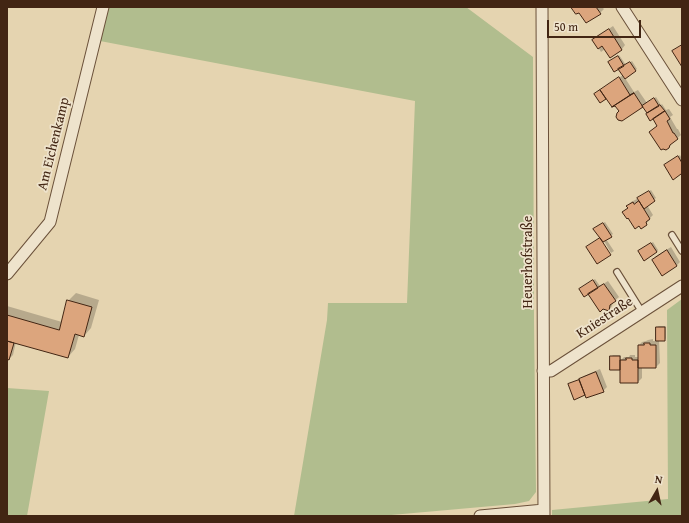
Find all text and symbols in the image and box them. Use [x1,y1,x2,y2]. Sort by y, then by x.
scale bar [549,12,643,38]
text: 50 m [554,18,578,35]
street label: Am Eichenkamp [34,96,74,192]
street label: Heuerhofstraße [520,216,536,308]
street label: Kniestraße [574,293,636,343]
north arrow [637,471,677,511]
text: N [654,471,664,488]

